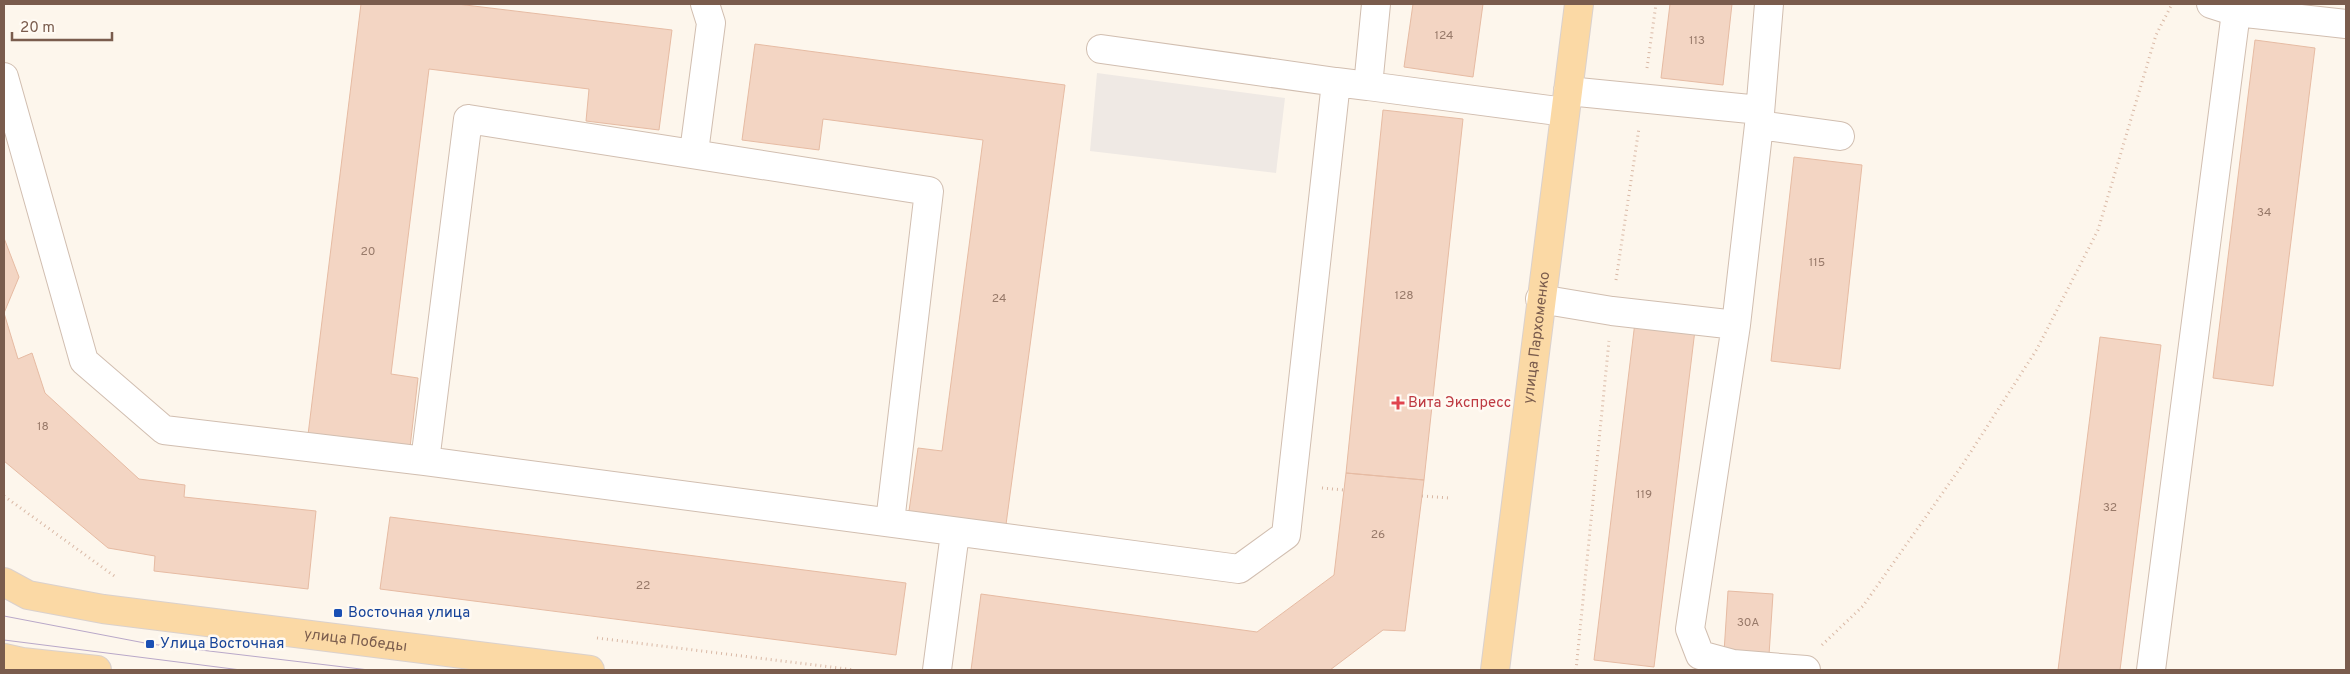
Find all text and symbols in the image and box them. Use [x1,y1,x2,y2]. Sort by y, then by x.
scale bar [12,10,112,42]
text: 20 m [20,19,55,38]
house number: 124 [1434,28,1454,44]
house number: 113 [1689,33,1705,49]
house number: 34 [2257,205,2271,221]
house number: 20 [360,244,376,260]
house number: 115 [1809,255,1825,271]
street label: улица Пархоменко [1519,270,1555,405]
house number: 128 [1394,288,1414,304]
house number: 24 [992,291,1006,307]
place label: Вита Экспресс [1408,394,1511,413]
marker: Вита Экспресс [1392,397,1404,409]
house number: 18 [37,419,49,435]
house number: 119 [1636,487,1652,503]
house number: 32 [2103,500,2117,516]
house number: 26 [1371,527,1385,543]
house number: 22 [636,578,650,594]
place label: Восточная улица [348,604,470,623]
marker: Восточная улица [332,607,344,619]
house number: 30А [1737,615,1759,631]
street label: улица Победы [303,625,408,657]
place label: Улица Восточная [160,635,284,654]
marker: Улица Восточная [144,638,156,650]

